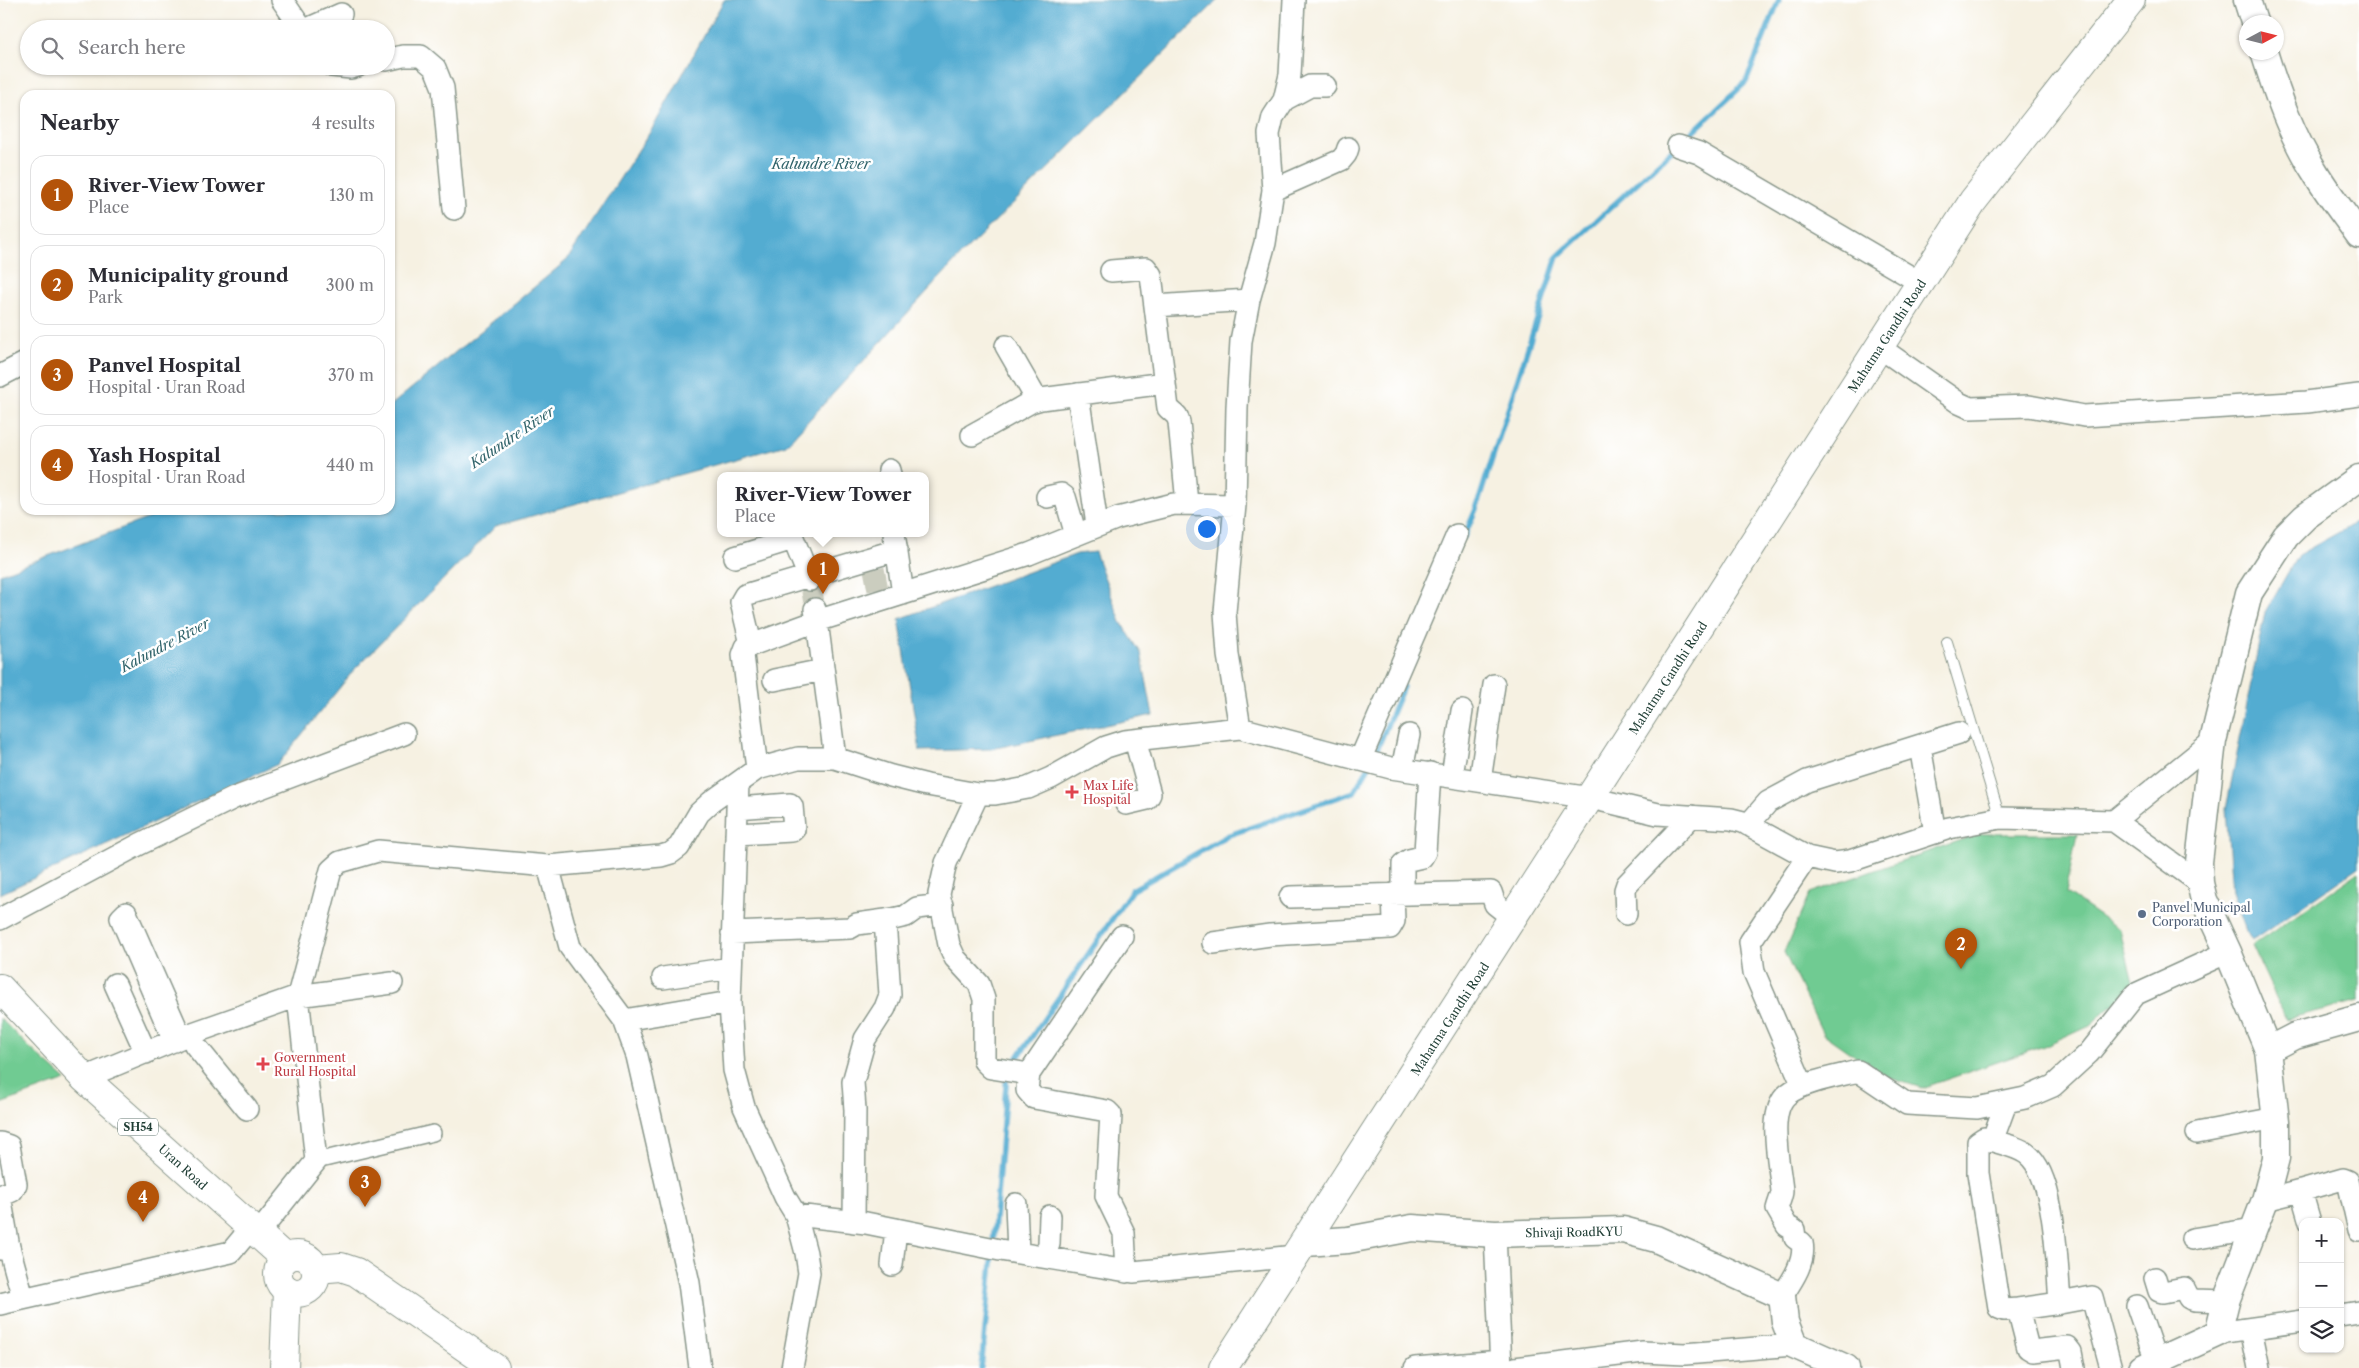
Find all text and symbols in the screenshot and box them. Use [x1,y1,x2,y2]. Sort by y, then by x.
north arrow [2239,15,2284,60]
search box [20,20,395,75]
icon: search [38,34,66,62]
text: Search here [78,36,186,59]
text: Nearby [40,110,119,135]
text: 4 results [312,113,375,133]
water label: Kalundre River [771,155,872,173]
text: River-View Tower [88,174,265,197]
text: 1 [53,185,61,205]
text: 130 m [329,185,374,205]
text: Place [88,197,129,217]
text: Municipality ground [88,264,289,287]
text: 2 [52,275,62,295]
text: 300 m [326,275,374,295]
street label: Mahatma Gandhi Road [1845,276,1930,395]
text: Park [88,287,123,307]
text: Panvel Hospital [88,354,241,377]
text: 3 [52,365,62,385]
text: 370 m [328,365,374,385]
text: Hospital · Uran Road [88,377,246,397]
water label: Kalundre River [465,401,559,473]
text: Yash Hospital [88,444,221,467]
text: 4 [52,455,62,475]
text: 440 m [326,455,374,475]
text: Hospital · Uran Road [88,467,246,487]
popup [717,472,929,537]
text: River-View Tower [735,483,912,506]
text: Place [735,506,776,526]
your location [1194,516,1220,542]
pin: 1 [807,553,839,594]
water label: Kalundre River [116,613,214,677]
street label: Mahatma Gandhi Road [1626,618,1711,737]
place label: Max Life Hospital [1083,778,1134,807]
marker: Max Life Hospital [1065,785,1079,799]
place label: Panvel Municipal Corporation [2152,900,2251,929]
marker: Panvel Municipal Corporation [2136,908,2148,920]
pin: 2 [1945,928,1977,969]
street label: Mahatma Gandhi Road [1408,959,1493,1078]
place label: Government Rural Hospital [274,1050,356,1079]
marker: Government Rural Hospital [256,1057,270,1071]
road number: SH54 [118,1118,158,1136]
street label: Uran Road [155,1141,211,1193]
pin: 3 [349,1166,381,1207]
pin: 4 [127,1181,159,1222]
map controls [2299,1218,2344,1353]
button: + [2299,1218,2344,1263]
street label: Shivaji RoadKYU [1525,1224,1623,1240]
button: − [2299,1263,2344,1308]
button: layers [2299,1308,2344,1353]

